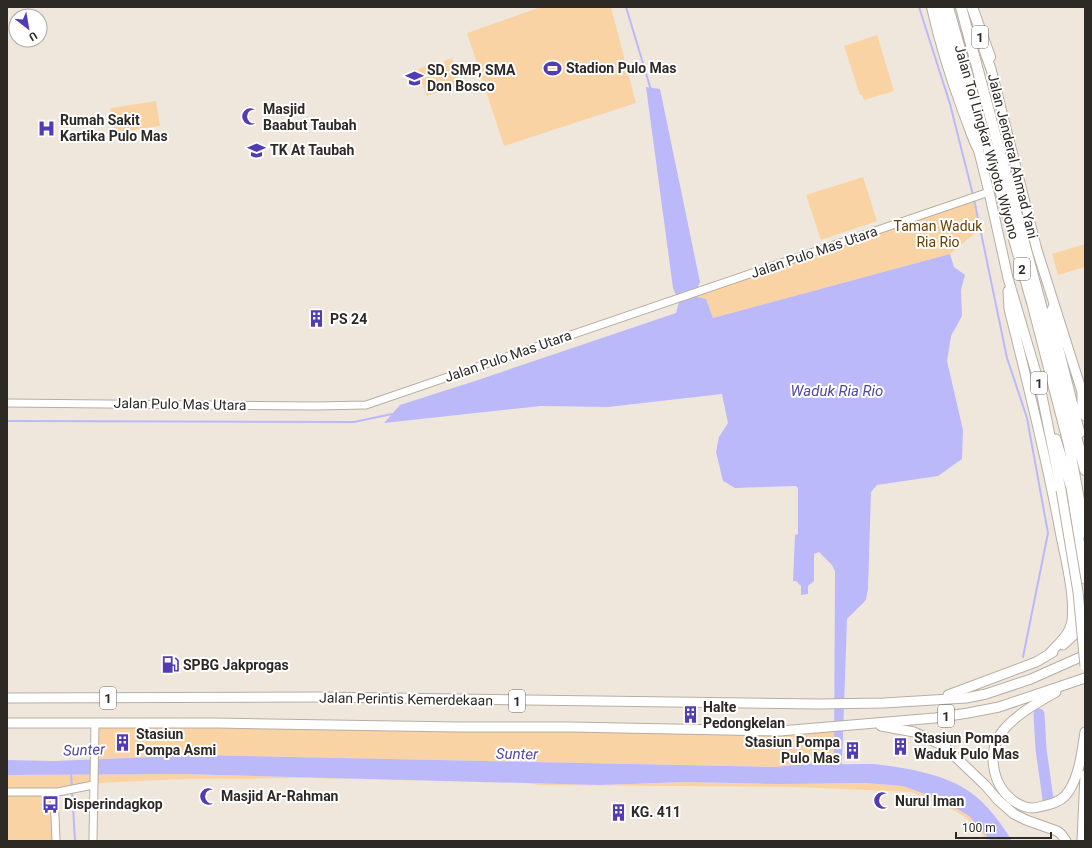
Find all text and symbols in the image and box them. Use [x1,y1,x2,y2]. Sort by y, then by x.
north arrow [8,8,48,48]
road number: 1 [972,26,988,48]
text: U [26,29,39,44]
street label: Jalan Tol Lingkar Wiyoto Wiyono [952,43,1022,241]
sports icon: Stadion Pulo Mas [543,58,563,78]
place label: Stadion Pulo Mas [566,60,677,76]
place label: SD, SMP, SMA Don Bosco [427,62,516,94]
school or university icon: SD, SMP, SMA Don Bosco [404,68,424,88]
street label: Jalan Jenderal Ahmad Yani [985,72,1041,240]
place label: Masjid Baabut Taubah [263,101,357,133]
mosque icon: Masjid Baabut Taubah [240,107,260,127]
place label: Rumah Sakit Kartika Pulo Mas [60,112,168,144]
hospital icon: Rumah Sakit Kartika Pulo Mas [37,118,57,138]
school or university icon: TK At Taubah [247,140,267,160]
place label: TK At Taubah [270,142,355,158]
park label: Taman Waduk Ria Rio [894,218,983,250]
street label: Jalan Pulo Mas Utara [749,223,879,281]
road number: 2 [1014,258,1030,280]
building icon: PS 24 [307,309,327,329]
place label: PS 24 [330,311,367,327]
street label: Jalan Pulo Mas Utara [443,327,573,385]
road number: 1 [1031,372,1047,394]
water label: Waduk Ria Rio [791,382,883,400]
street label: Jalan Pulo Mas Utara [113,395,247,413]
fuel station icon: SPBG Jakprogas [160,655,180,675]
place label: SPBG Jakprogas [183,657,289,673]
road number: 1 [100,687,116,709]
street label: Jalan Perintis Kemerdekaan [319,689,493,709]
road number: 1 [509,690,525,712]
place label: Halte Pedongkelan [703,699,785,731]
building icon: Halte Pedongkelan [680,705,700,725]
road number: 1 [938,705,954,727]
place label: Stasiun Pompa Asmi [136,726,216,758]
place label: Stasiun Pompa Waduk Pulo Mas [914,730,1019,762]
building icon: Stasiun Pompa Asmi [113,732,133,752]
place label: Stasiun Pompa Pulo Mas [745,734,841,766]
building icon: Stasiun Pompa Waduk Pulo Mas [891,736,911,756]
water label: Sunter [63,740,106,760]
building icon: Stasiun Pompa Pulo Mas [843,740,863,760]
water label: Sunter [496,745,539,763]
mosque icon: Masjid Ar-Rahman [198,786,218,806]
place label: Masjid Ar-Rahman [221,788,339,804]
mosque icon: Nurul Iman [872,791,892,811]
place label: Nurul Iman [895,793,965,809]
bus stop icon: Disperindagkop [41,794,61,814]
place label: Disperindagkop [64,796,163,812]
building icon: KG. 411 [608,802,628,822]
place label: KG. 411 [631,804,681,820]
scale bar [956,814,1051,840]
text: 100 m [962,821,996,835]

